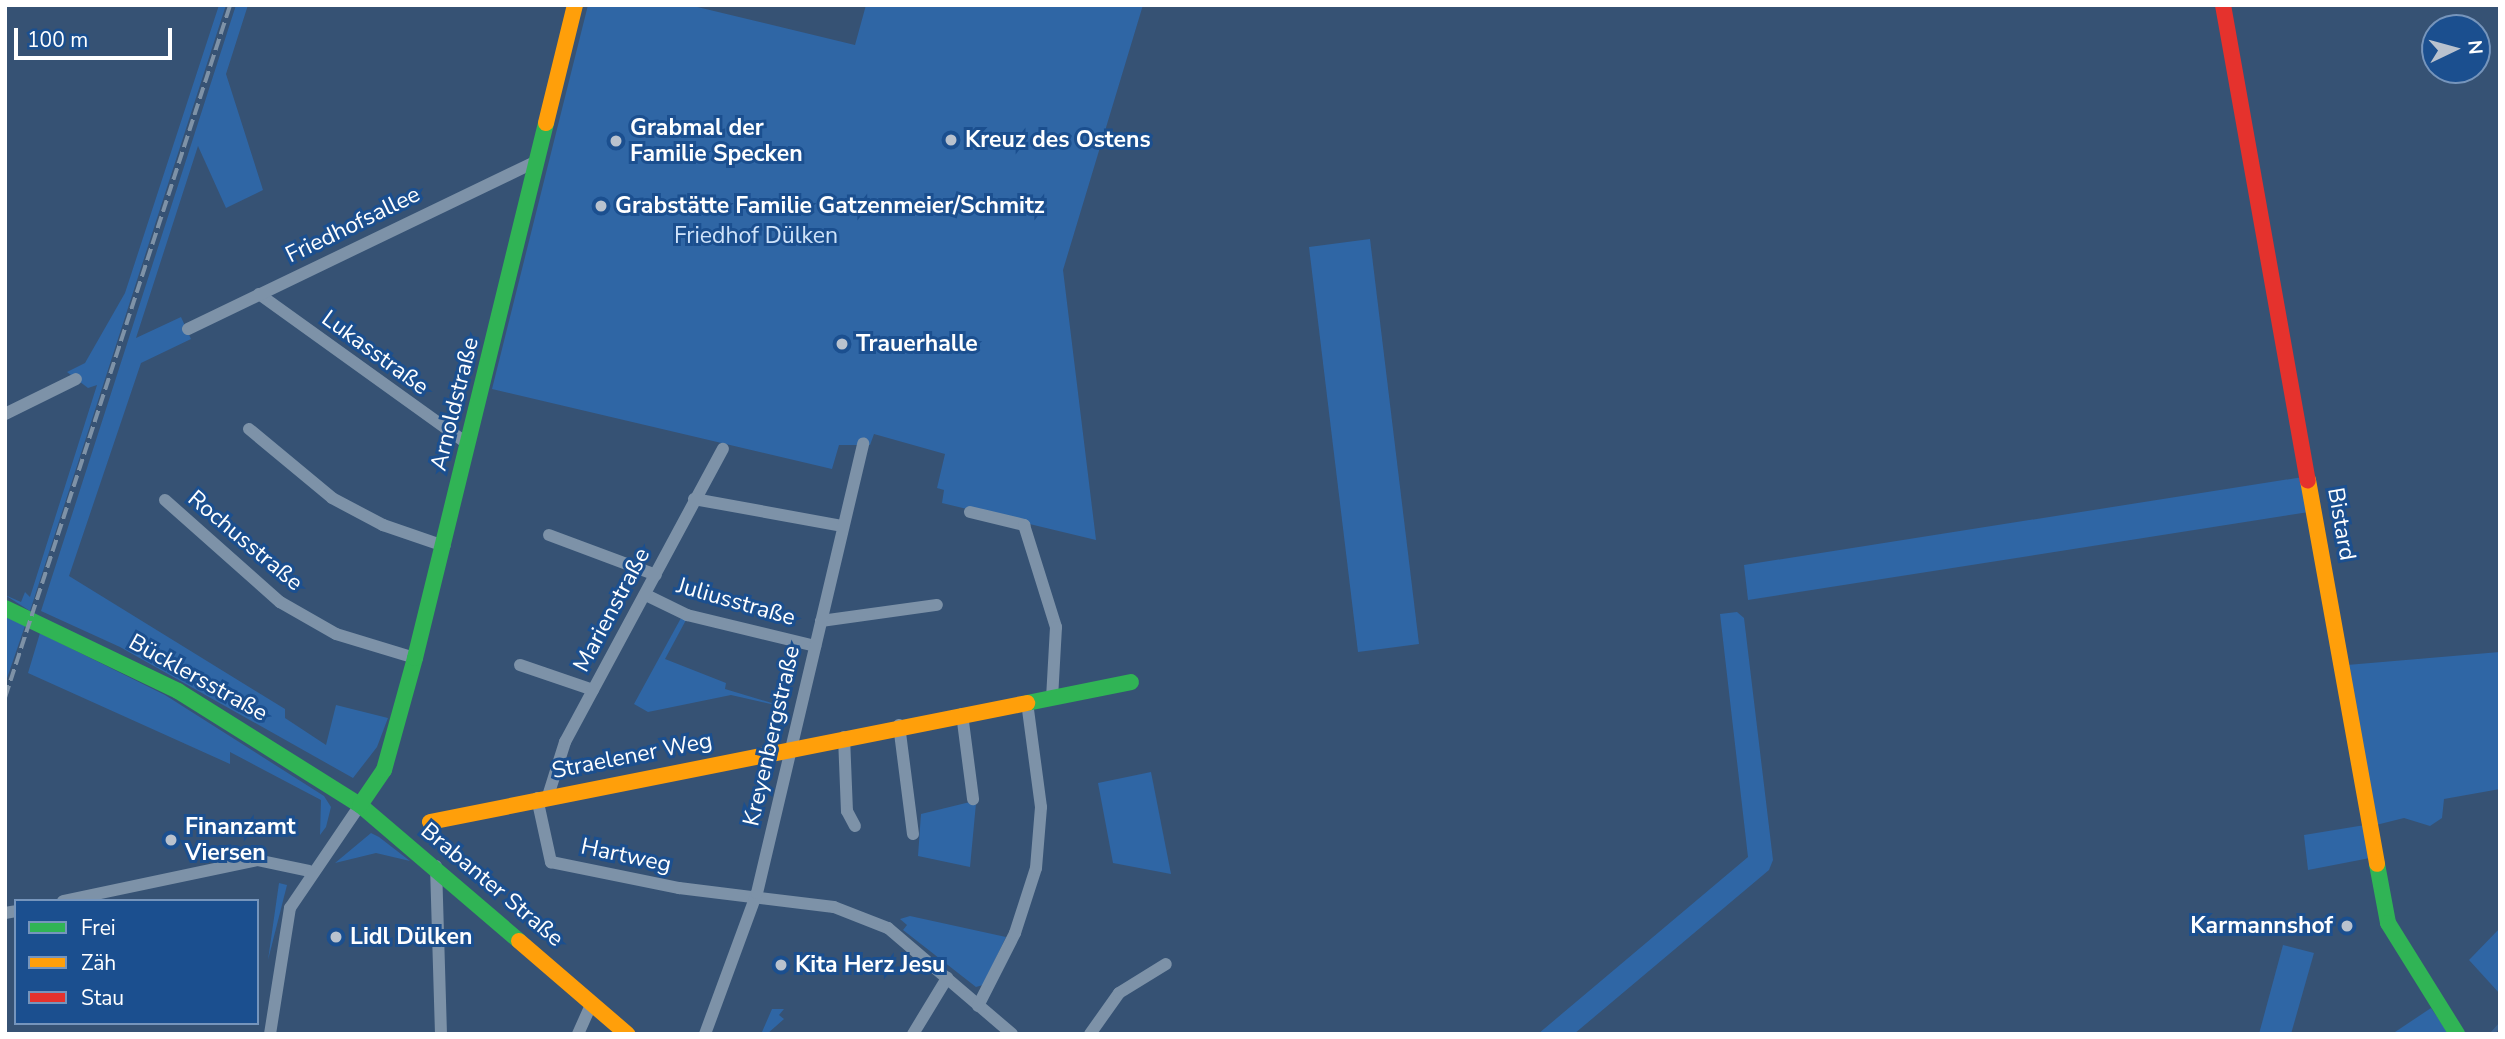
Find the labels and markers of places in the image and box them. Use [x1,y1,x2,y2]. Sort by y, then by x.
place label: Grabmal der Familie Specken [630,114,803,168]
place label: Kreuz des Ostens [965,126,1151,154]
marker: Kreuz des Ostens [943,132,959,148]
marker: Grabmal der Familie Specken [608,133,624,149]
place label: Grabstätte Familie Gatzenmeier/Schmitz [615,192,1045,220]
marker: Grabstätte Familie Gatzenmeier/Schmitz [593,198,609,214]
place label: Trauerhalle [856,330,978,358]
marker: Trauerhalle [834,336,850,352]
place label: Finanzamt Viersen [185,813,296,867]
marker: Finanzamt Viersen [163,832,179,848]
place label: Karmannshof [2190,912,2333,940]
marker: Karmannshof [2339,918,2355,934]
place label: Lidl Dülken [350,923,472,951]
marker: Lidl Dülken [328,929,344,945]
place label: Kita Herz Jesu [795,951,945,979]
marker: Kita Herz Jesu [773,957,789,973]

